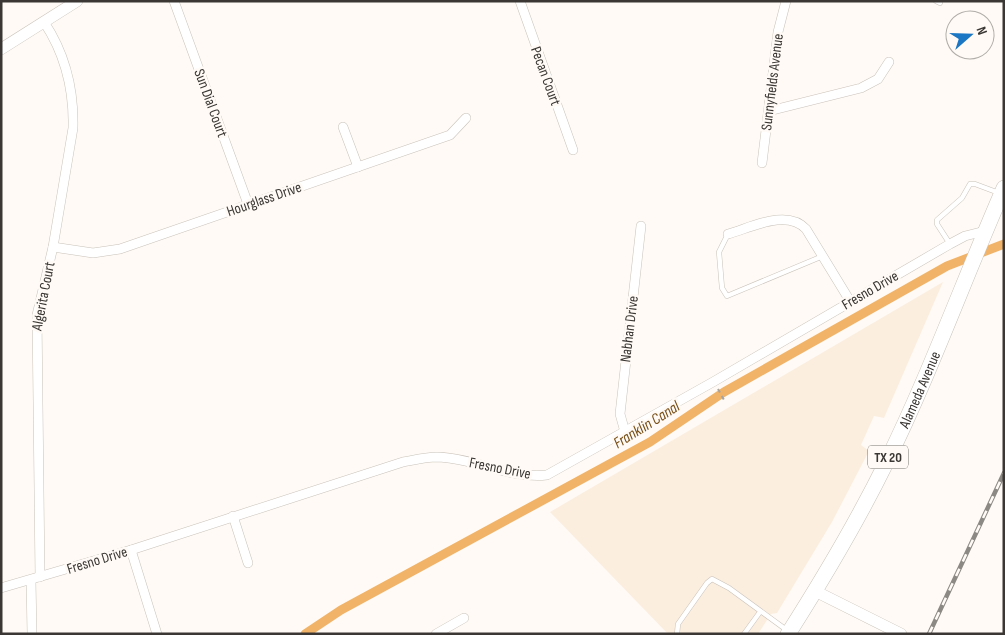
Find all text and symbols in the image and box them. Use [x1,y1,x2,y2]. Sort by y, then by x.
north arrow [945,10,995,60]
text: N [972,24,991,37]
street label: Sunnyfields Avenue [757,33,788,132]
street label: Pecan Court [526,44,565,109]
street label: Sun Dial Court [189,66,232,140]
street label: Hourglass Drive [224,178,304,221]
street label: Algerita Court [27,260,60,333]
street label: Fresno Drive [838,267,902,314]
street label: Nabhan Drive [616,295,643,363]
street label: Alameda Avenue [895,348,945,432]
water label: Franklin Canal [610,397,684,453]
road number: TX 20 [868,446,908,468]
street label: Fresno Drive [467,453,532,484]
street label: Fresno Drive [65,542,130,579]

